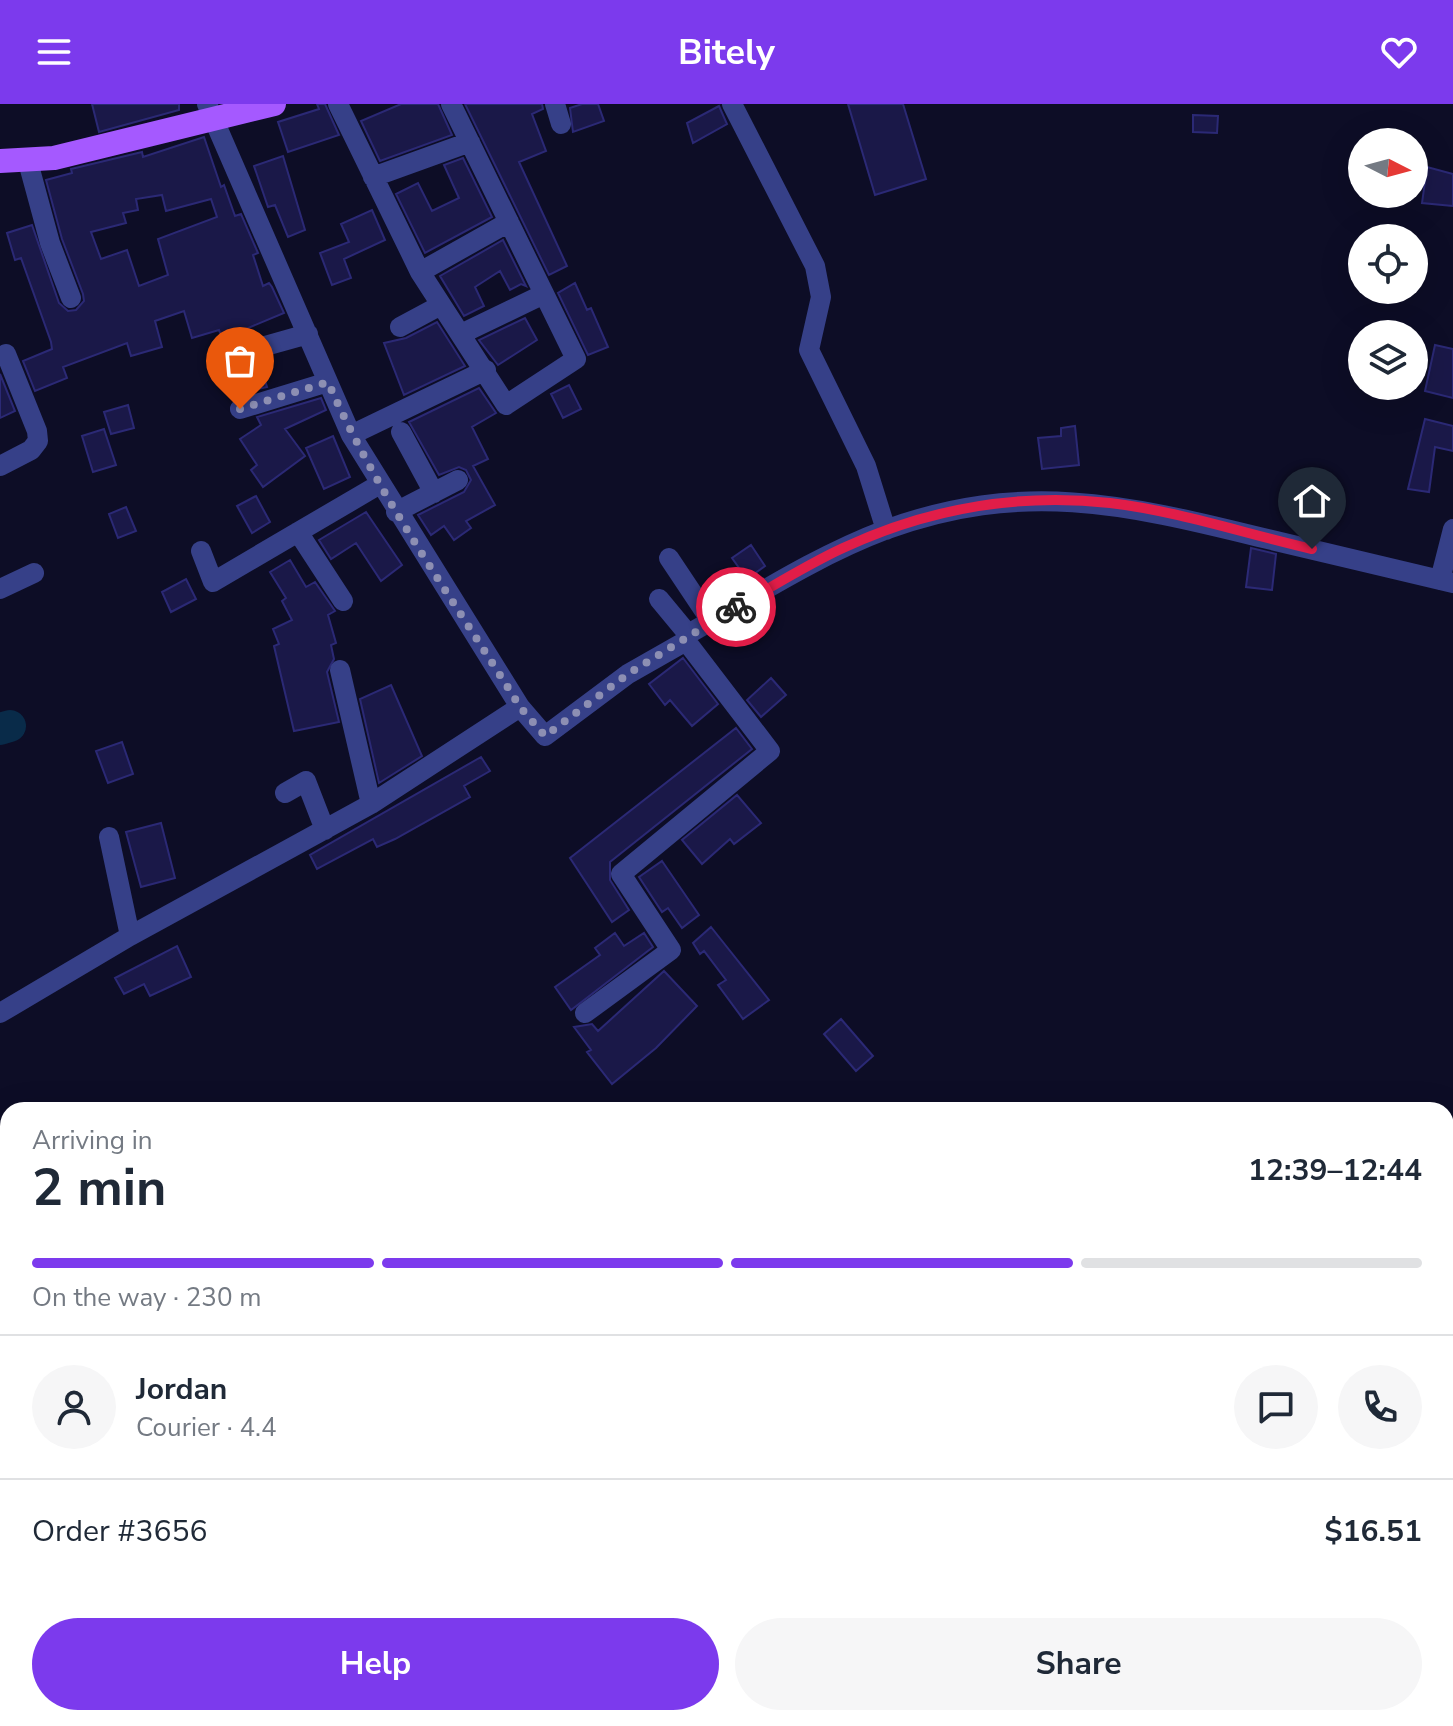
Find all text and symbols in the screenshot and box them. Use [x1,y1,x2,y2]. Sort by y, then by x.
text: Bitely [678,28,775,77]
icon: menu [32,30,76,74]
icon: heart [1377,30,1421,74]
north arrow [1348,128,1428,208]
map controls [1348,128,1428,400]
button: locate [1348,224,1428,304]
button: layers [1348,320,1428,400]
pin [206,327,274,409]
icon: bag [218,339,262,383]
pin [1278,467,1346,549]
icon: home [1290,479,1334,523]
courier [696,567,776,647]
icon: bike [714,585,758,629]
text: Arriving in [32,1123,153,1158]
text: 12:39–12:44 [1248,1150,1422,1191]
text: 2 min [32,1152,167,1223]
text: On the way · 230 m [32,1280,261,1315]
button: person [32,1365,116,1449]
button: chat [1234,1365,1318,1449]
button: phone [1338,1365,1422,1449]
text: Jordan [136,1369,227,1410]
text: Courier · 4.4 [136,1410,277,1445]
text: Order #3656 [32,1511,207,1552]
text: $16.51 [1325,1511,1422,1552]
button: Help [32,1618,719,1710]
button: Share [735,1618,1422,1710]

